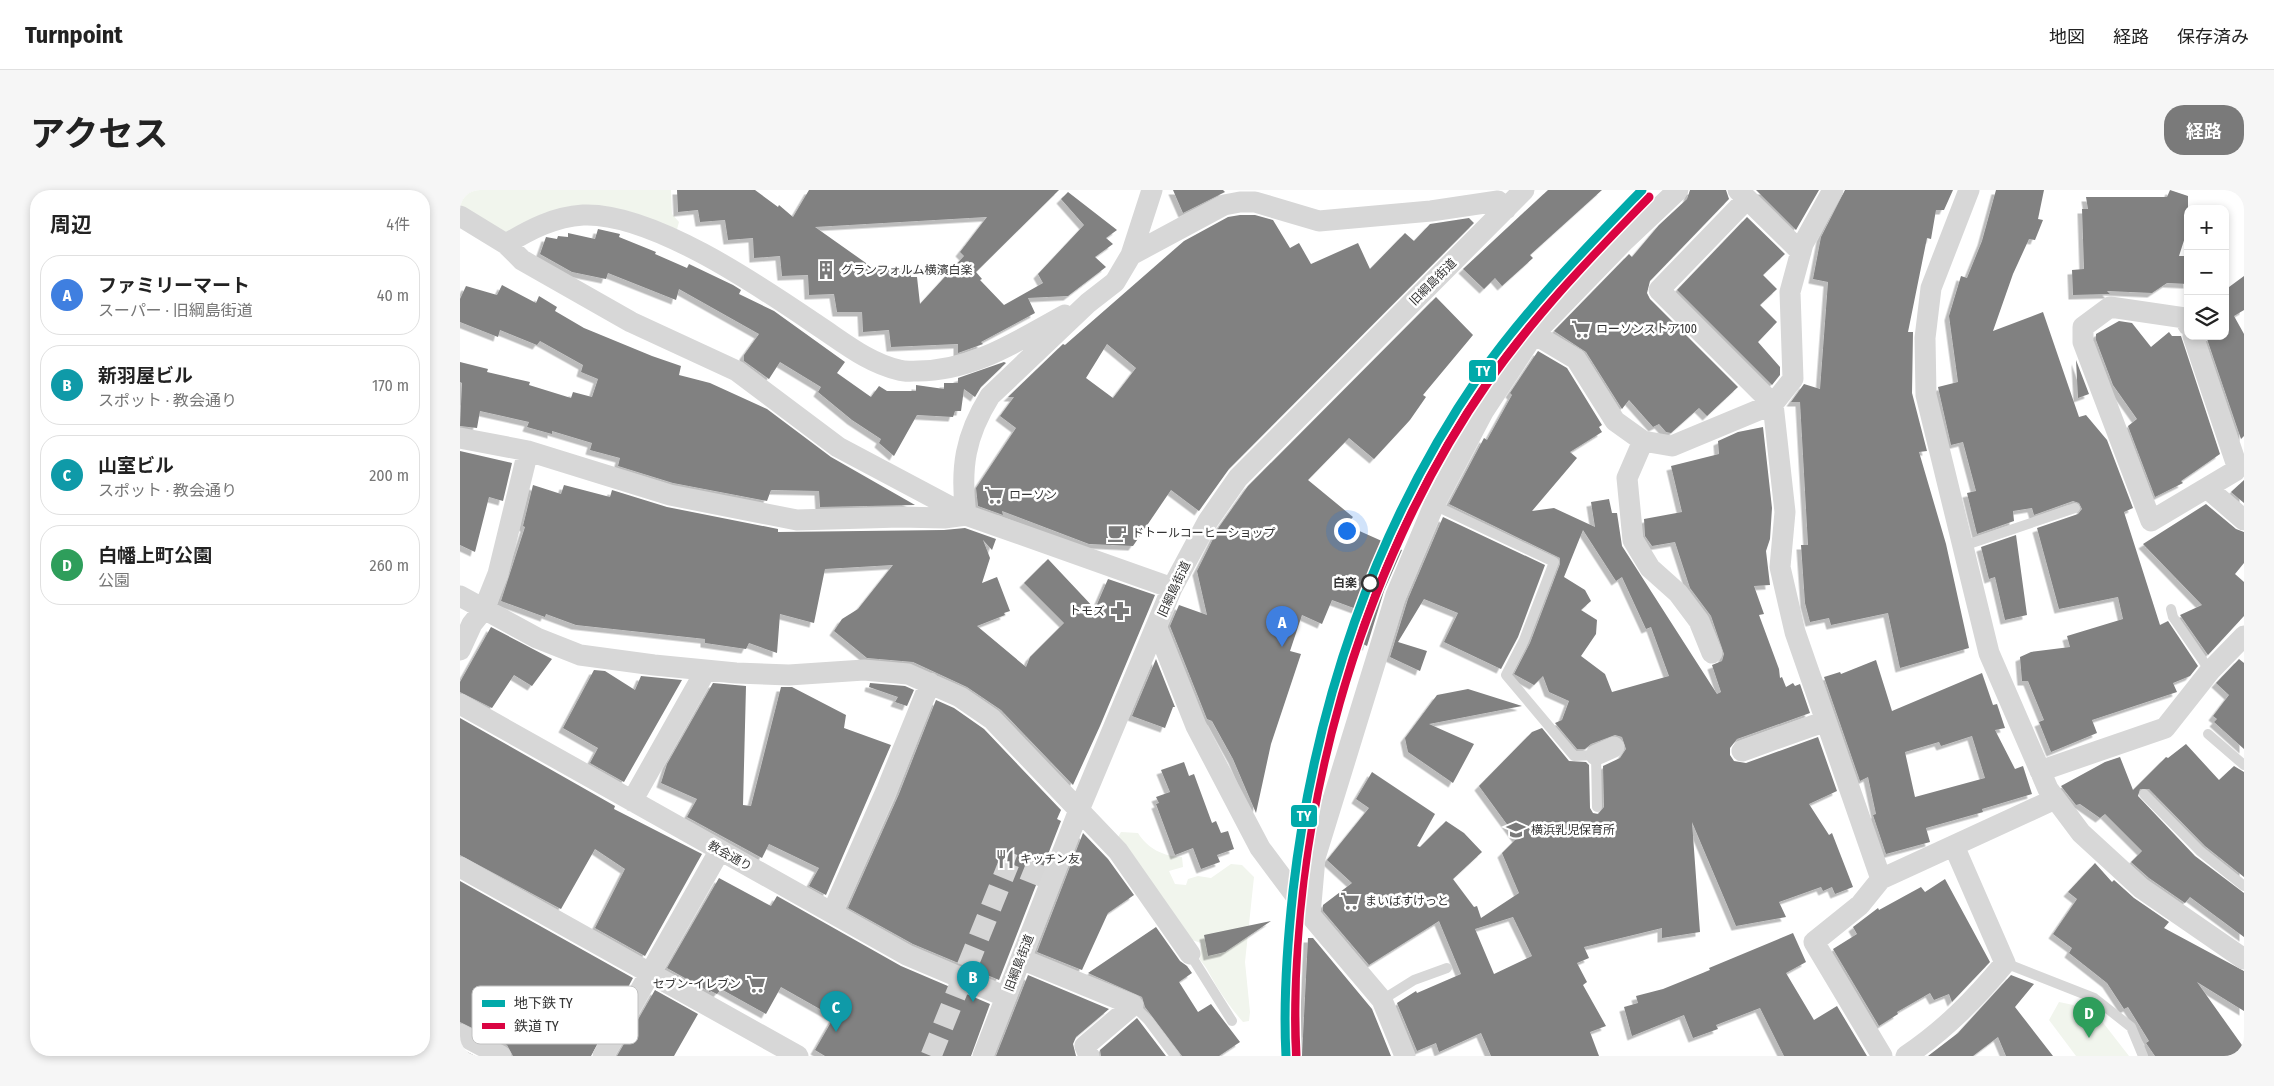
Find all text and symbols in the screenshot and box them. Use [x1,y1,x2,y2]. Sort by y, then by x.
text: Turnpoint [25,21,123,49]
text: 地図 [2049,26,2085,48]
text: 経路 [2113,26,2149,48]
text: 保存済み [2177,26,2249,48]
button: 経路 [2164,105,2244,155]
text: アクセス [30,113,168,155]
map controls [2184,205,2229,340]
button: + [2184,205,2229,250]
text: 周辺 [50,212,92,238]
text: 4件 [386,215,410,234]
button: − [2184,250,2229,295]
street label: 旧綱島街道 [1407,256,1459,308]
building icon: グランフォルム横濱白楽 [815,259,837,281]
place label: グランフォルム横濱白楽 [841,263,972,277]
text: ファミリーマート [98,274,250,297]
text: A [63,286,71,305]
text: 40 m [377,286,409,305]
button: layers [2184,295,2229,340]
text: スーパー · 旧綱島街道 [98,301,253,320]
supermarket icon: ローソンストア100 [1570,318,1592,340]
place label: ローソンストア100 [1596,322,1697,336]
line badge: TY [1468,359,1497,383]
text: TY [1476,363,1491,380]
text: 新羽屋ビル [98,364,193,387]
text: B [63,376,71,395]
text: 170 m [372,376,409,395]
text: スポット · 教会通り [98,391,237,410]
text: 山室ビル [98,454,174,477]
text: C [63,466,71,485]
text: 200 m [369,466,409,485]
text: スポット · 教会通り [98,481,237,500]
supermarket icon: ローソン [983,484,1005,506]
place label: ローソン [1009,488,1057,502]
your location [1334,518,1360,544]
cafe icon: ドトールコーヒーショップ [1106,522,1128,544]
place label: ドトールコーヒーショップ [1132,526,1276,540]
text: 白幡上町公園 [98,544,212,567]
text: D [62,556,72,575]
text: 260 m [370,556,409,575]
street label: 旧綱島街道 [1155,559,1193,619]
text: 公園 [98,571,130,590]
marker: 白楽 [1361,574,1379,592]
place label: 白楽 [1333,576,1357,590]
pharmacy icon: トモズ [1109,600,1131,622]
place label: トモズ [1069,604,1105,618]
pin: A [1266,606,1298,647]
line badge: TY [1290,804,1318,828]
text: TY [1297,808,1312,825]
school or university icon: 横浜乳児保育所 [1505,819,1527,841]
place label: 横浜乳児保育所 [1531,823,1615,837]
street label: 教会通り [706,838,754,874]
restaurant icon: キッチン友 [994,848,1016,870]
place label: キッチン友 [1020,852,1080,866]
supermarket icon: まいばすけっと [1339,890,1361,912]
place label: まいばすけっと [1365,894,1449,908]
street label: 旧綱島街道 [1002,932,1036,994]
pin: B [957,961,989,1002]
supermarket icon: セブン-イレブン [745,973,767,995]
place label: セブン-イレブン [653,977,741,991]
legend [472,986,638,1044]
pin: C [820,991,852,1032]
text: 地下鉄 TY [514,995,573,1012]
pin: D [2073,997,2105,1038]
text: 鉄道 TY [514,1018,559,1035]

